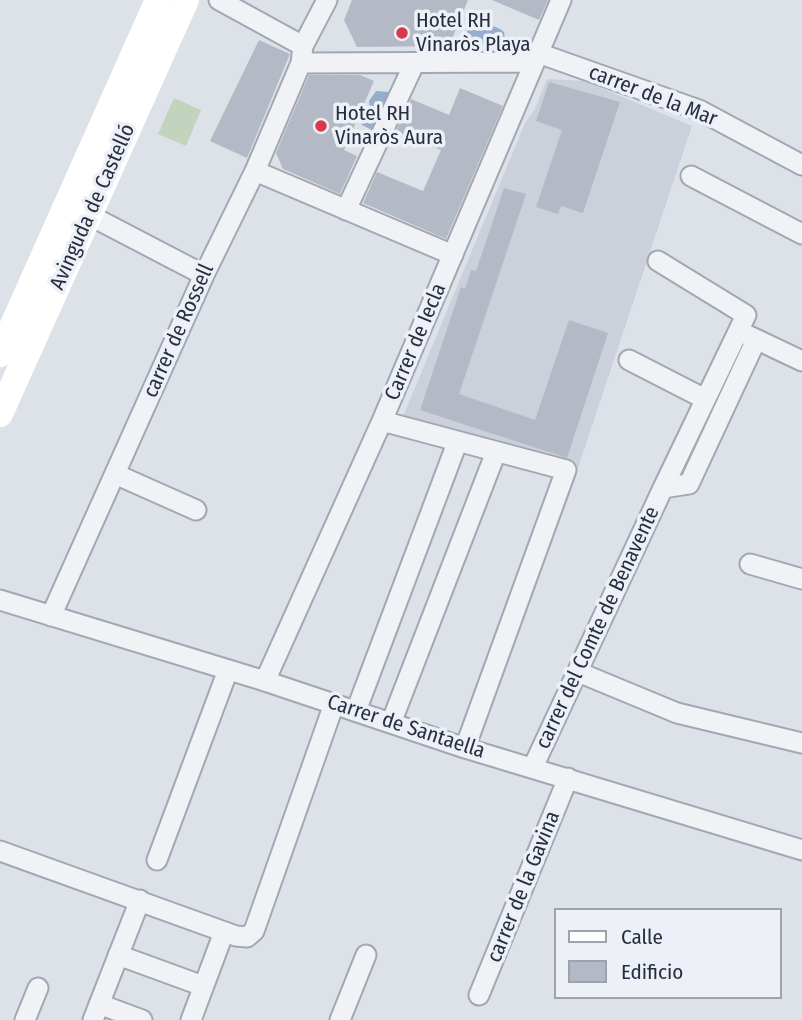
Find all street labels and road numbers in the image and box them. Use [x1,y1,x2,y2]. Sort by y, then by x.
street label: carrer de la Mar [585,60,721,132]
street label: Avinguda de Castelló [45,120,141,294]
street label: carrer de Rossell [138,260,220,402]
street label: Carrer de Iecla [380,280,452,404]
street label: carrer del Comte de Benavente [531,503,665,753]
street label: Carrer de Santaella [324,690,488,764]
street label: carrer de la Gavina [482,808,566,966]

